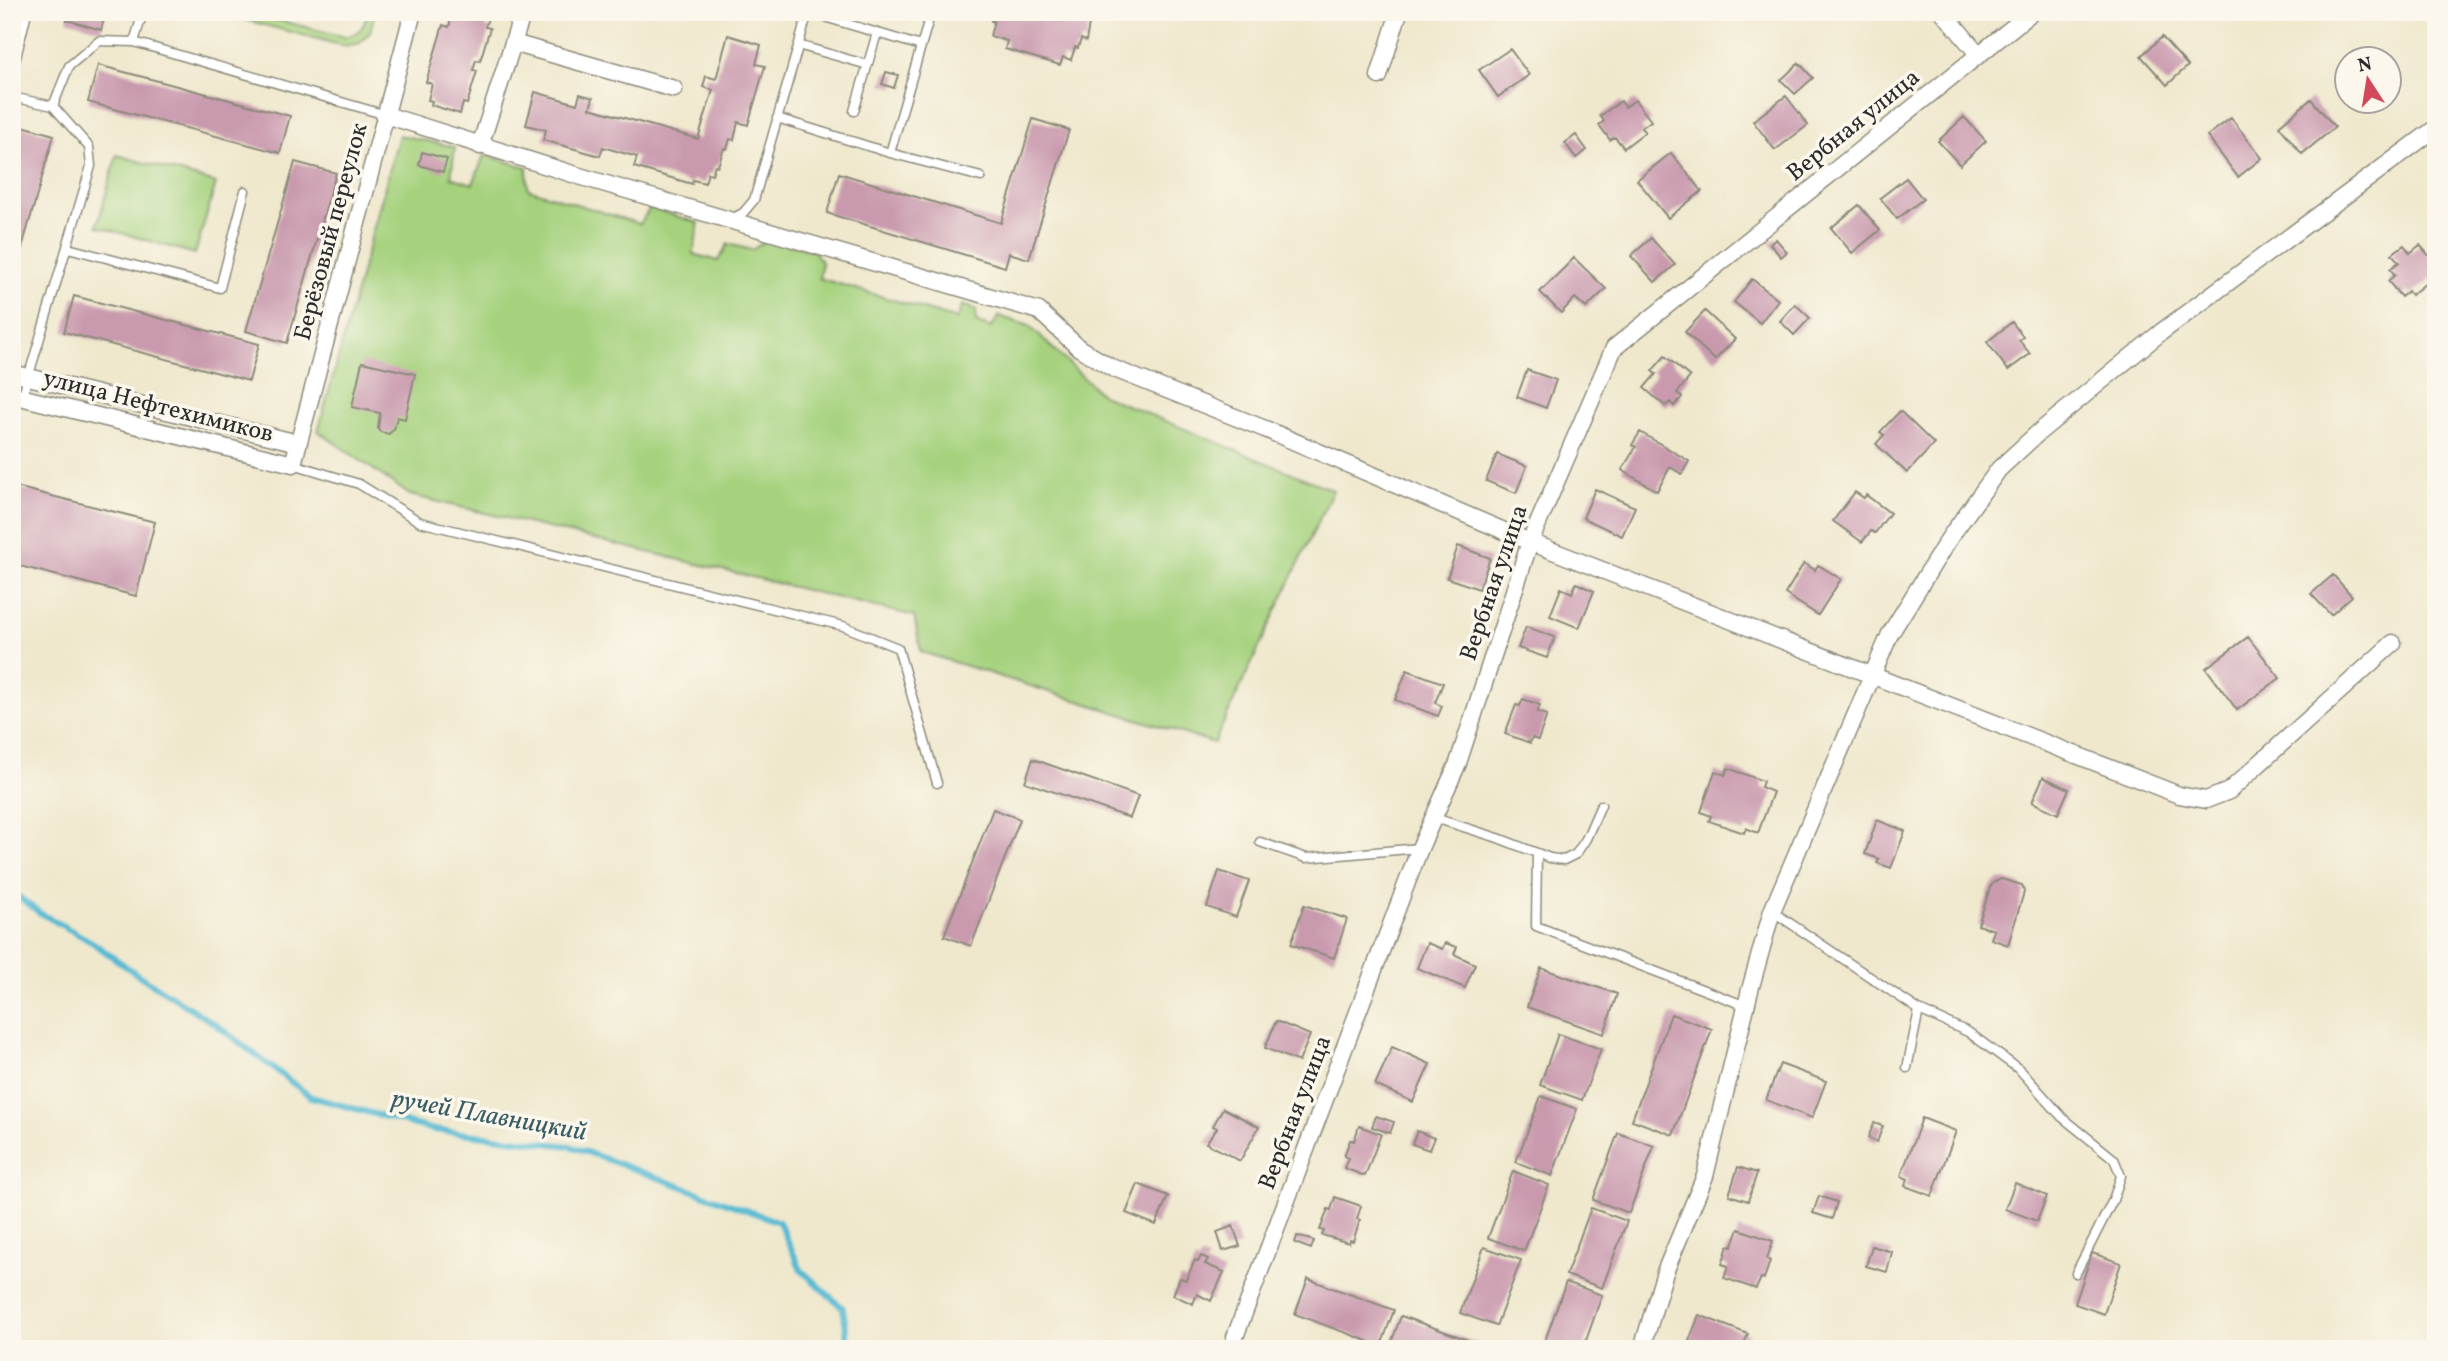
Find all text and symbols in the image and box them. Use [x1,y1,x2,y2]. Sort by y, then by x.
north arrow [2332,46,2402,116]
text: N [2355,51,2375,79]
street label: Вербная улица [1780,62,1928,190]
street label: Берёзовый переулок [287,119,377,345]
street label: улица Нефтехимиков [39,362,277,452]
street label: Вербная улица [1452,501,1538,665]
street label: Вербная улица [1251,1031,1341,1195]
water label: ручей Плавницкий [389,1081,589,1151]

